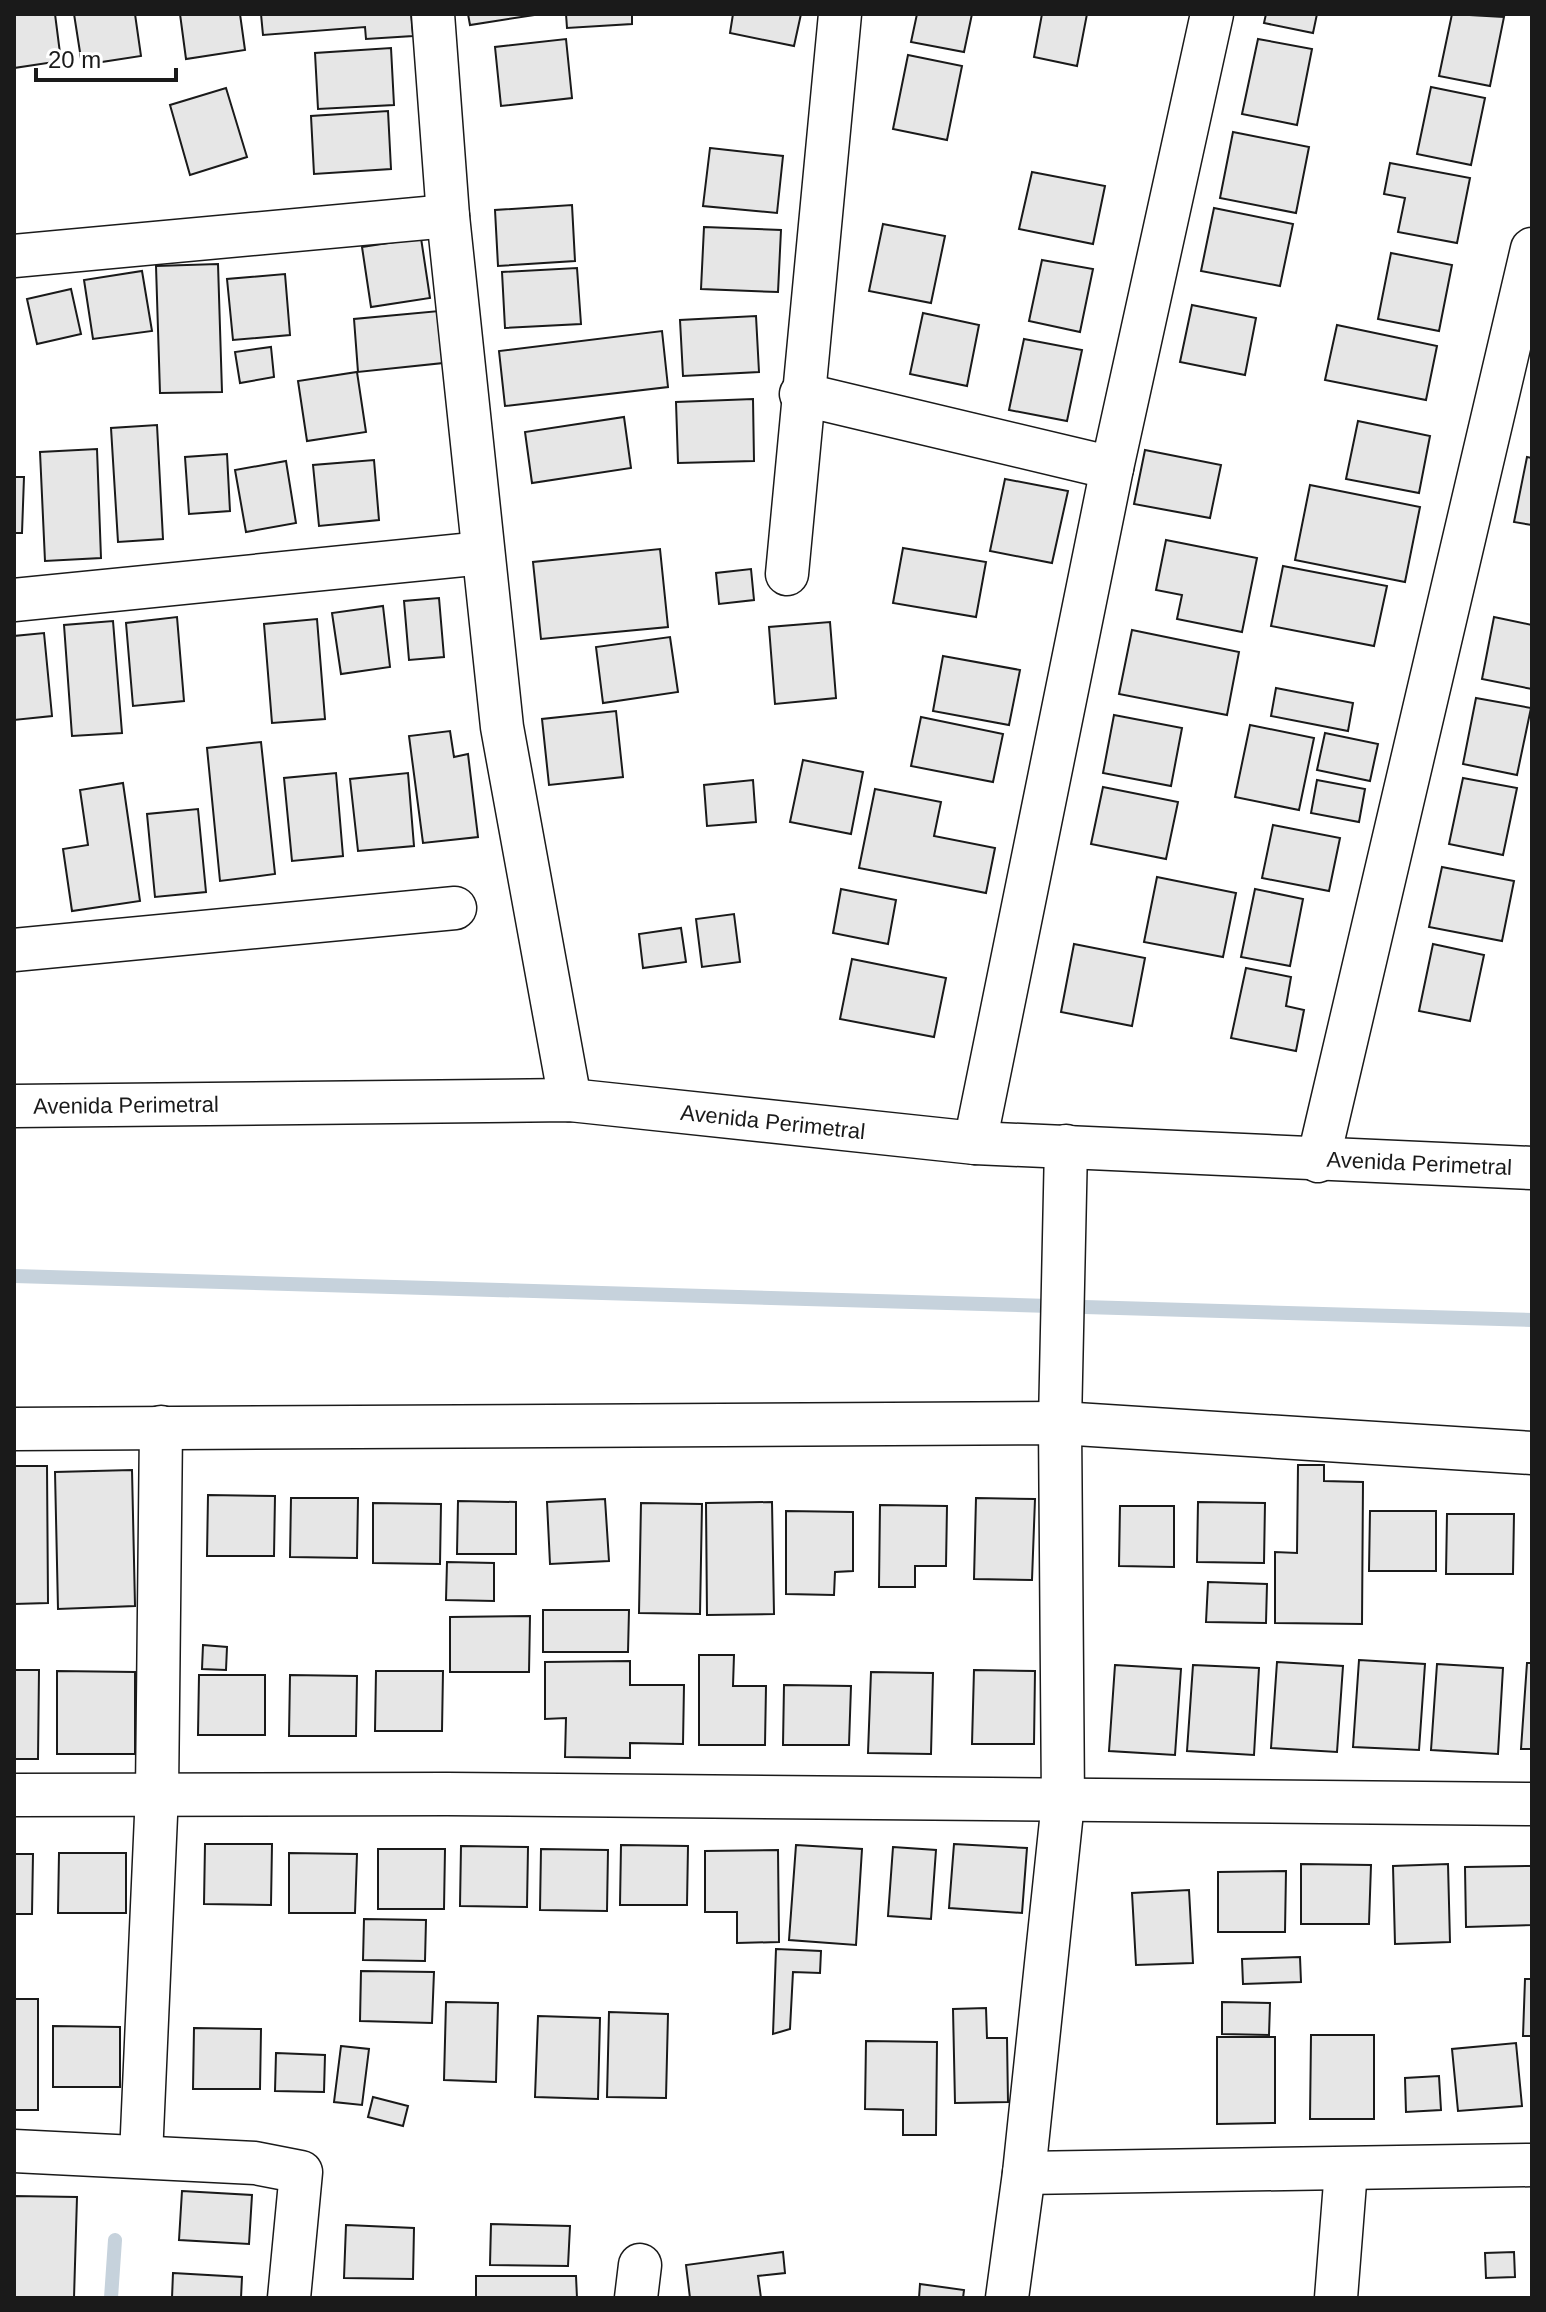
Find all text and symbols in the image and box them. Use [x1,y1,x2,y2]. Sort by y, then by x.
scale bar [36,32,176,82]
text: 20 m [48,46,101,73]
street label: Avenida Perimetral [33,1091,219,1118]
street label: Avenida Perimetral [679,1099,866,1144]
street label: Avenida Perimetral [1326,1146,1513,1180]

